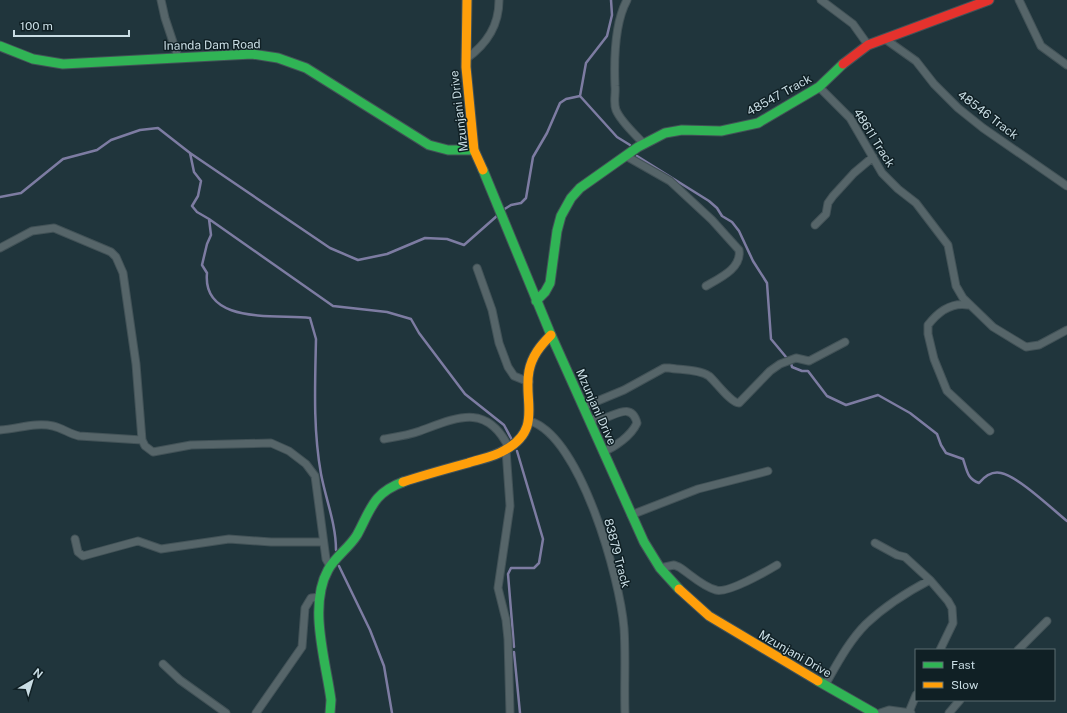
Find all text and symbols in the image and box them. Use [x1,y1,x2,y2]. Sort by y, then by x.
scale bar [14,12,129,38]
text: 100 m [20,19,53,33]
street label: Inanda Dam Road [163,37,261,53]
street label: Mzunjani Drive [447,69,471,152]
street label: 48547 Track [744,71,814,118]
street label: 48546 Track [955,88,1021,142]
street label: 48611 Track [850,106,898,170]
street label: Mzunjani Drive [573,367,619,447]
street label: 83879 Track [601,517,633,589]
street label: Mzunjani Drive [756,628,834,681]
legend [915,649,1055,701]
text: Fast [951,658,976,672]
north arrow [12,661,52,701]
text: N [31,666,45,680]
text: Slow [951,678,979,692]

